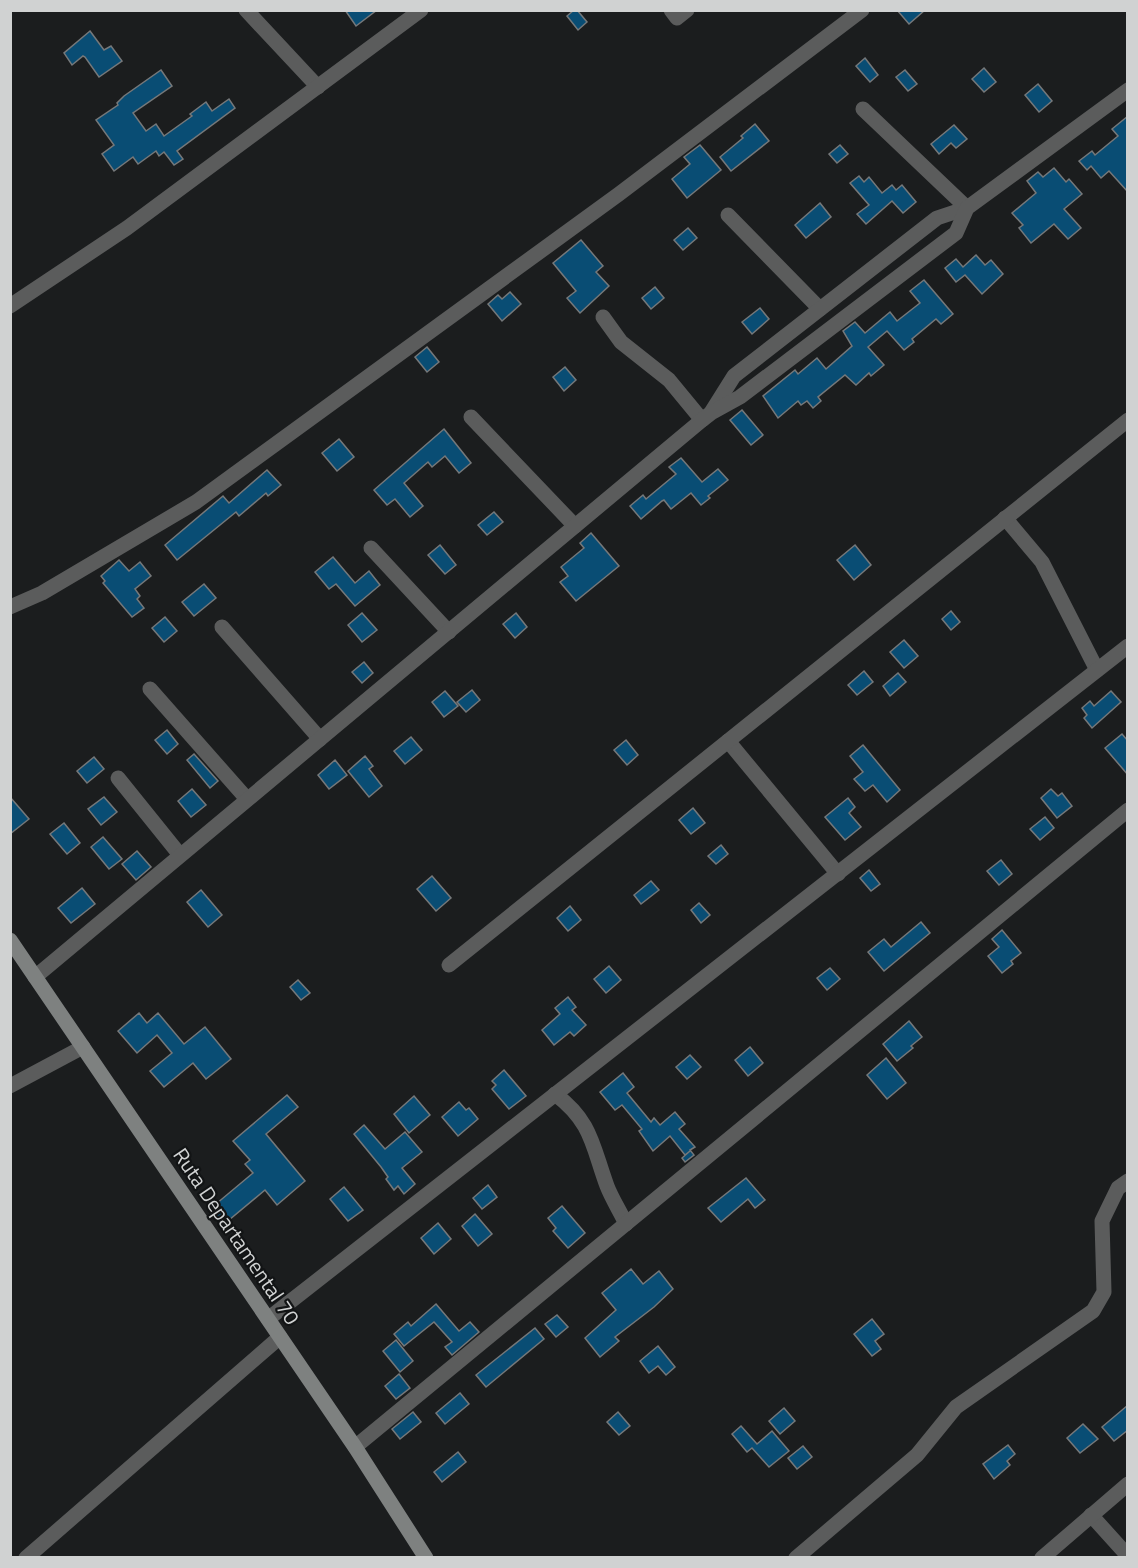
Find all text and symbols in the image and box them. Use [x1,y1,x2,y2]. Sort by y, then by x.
street label: Ruta Departamental 70 [166,1141,308,1331]

